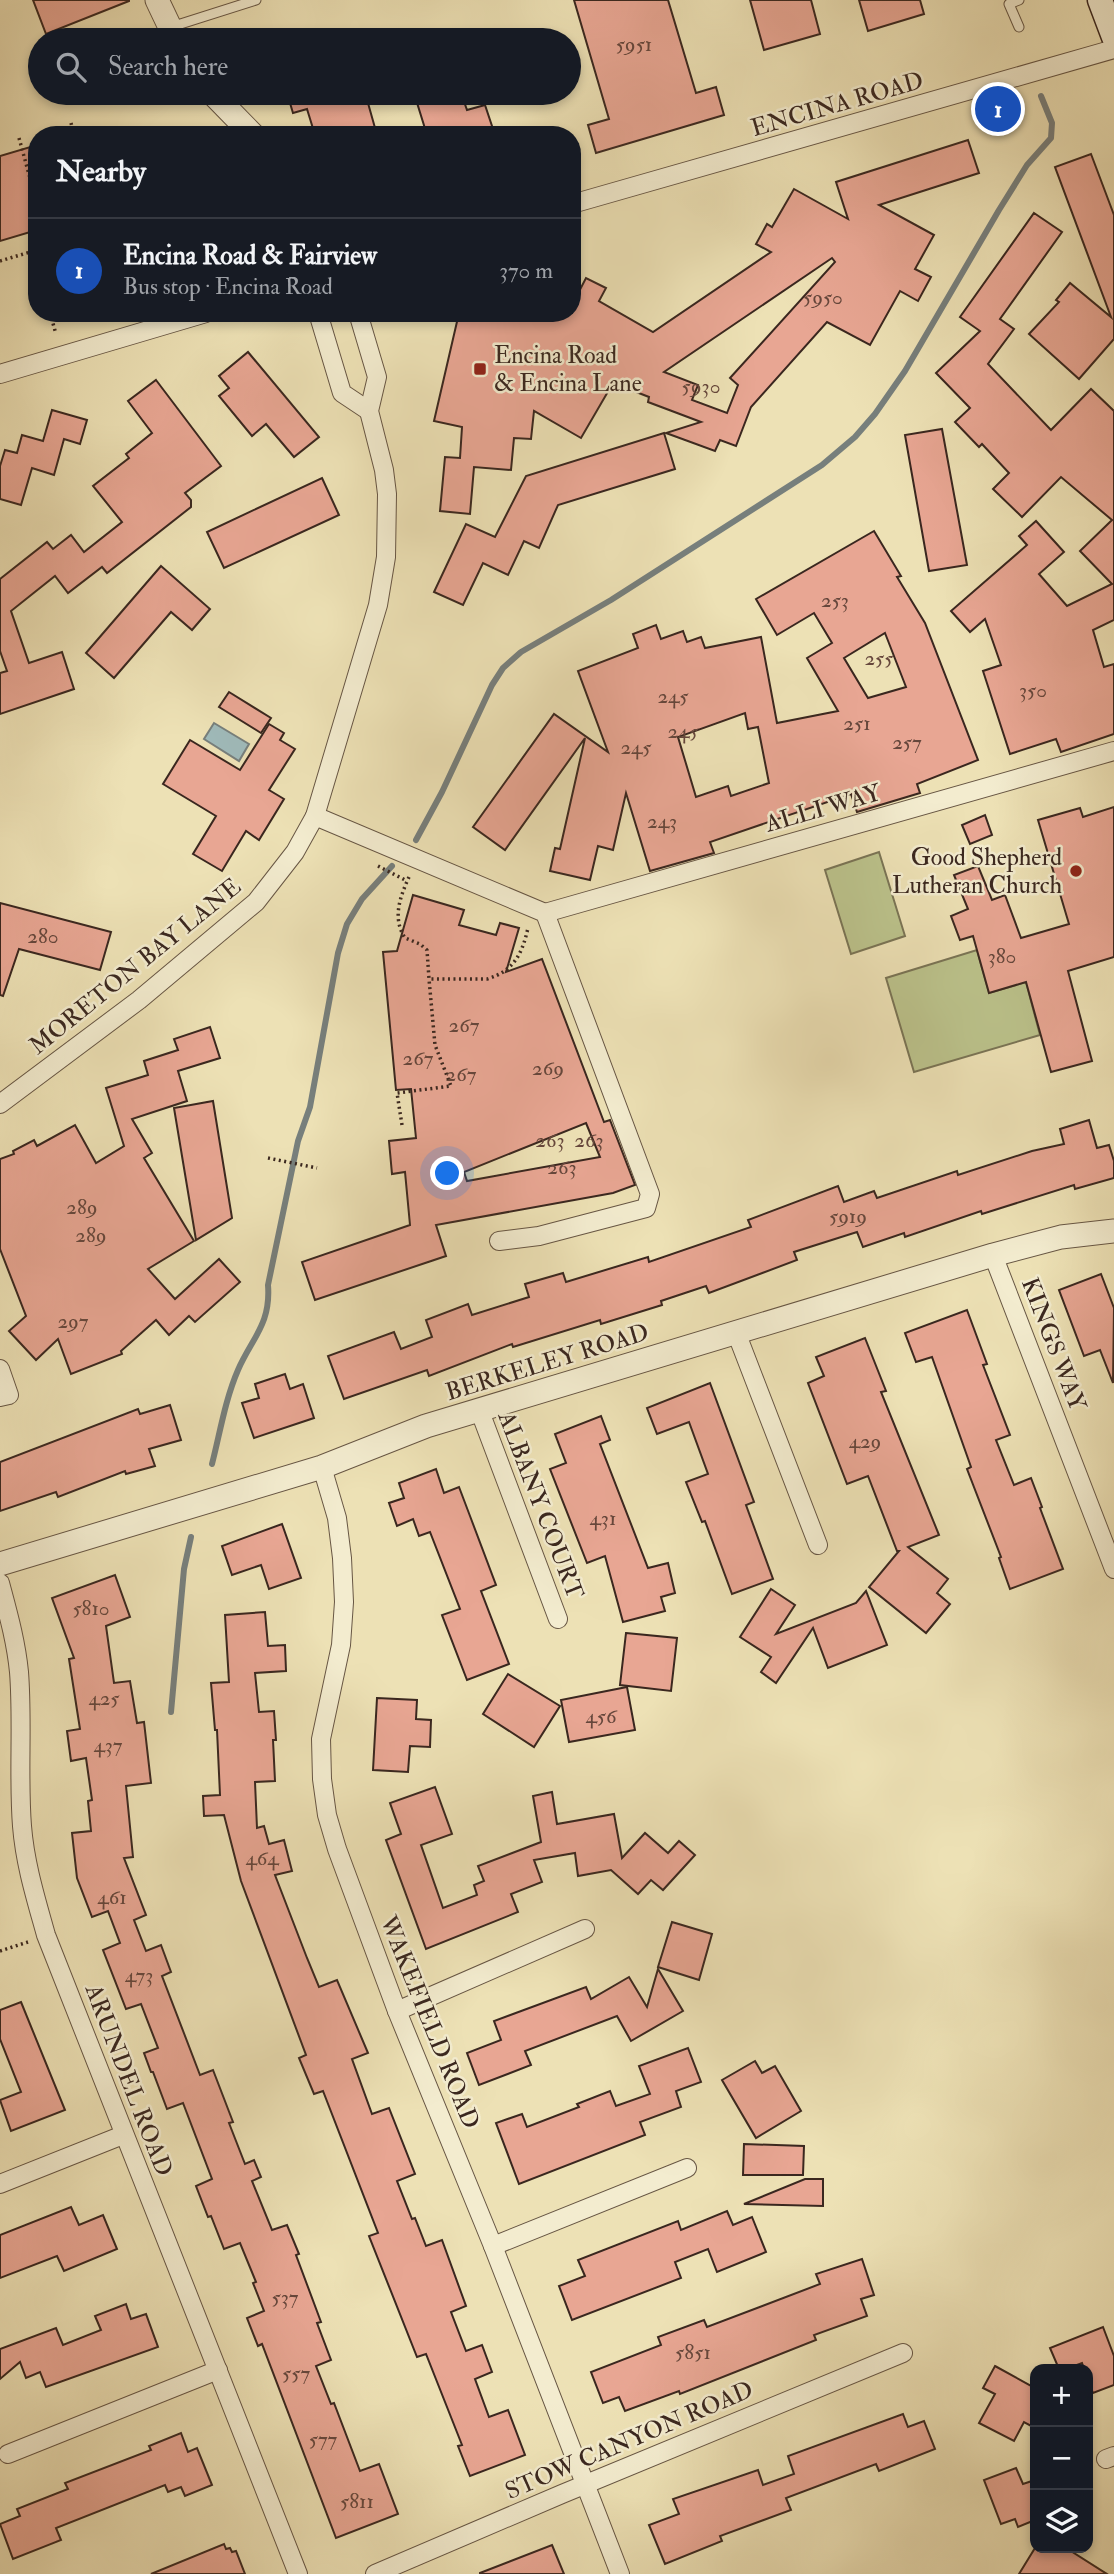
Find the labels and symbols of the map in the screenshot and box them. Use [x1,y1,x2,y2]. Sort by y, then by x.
house number: 5951 [616,31,652,58]
street label: ENCINA ROAD [747,65,927,144]
pin: 1 [975,83,1021,135]
house number: 5950 [803,284,843,311]
place label: Encina Road & Encina Lane [494,340,642,399]
marker: Encina Road & Encina Lane [472,361,488,377]
house number: 5930 [682,373,720,400]
house number: 253 [821,587,849,614]
house number: 255 [864,645,894,672]
house number: 350 [1019,677,1047,704]
house number: 245 [657,683,689,710]
house number: 251 [843,710,871,737]
house number: 245 [667,718,699,745]
house number: 257 [892,729,922,756]
house number: 245 [620,734,652,761]
street label: ALLI WAY [761,777,885,840]
house number: 243 [647,808,677,835]
place label: Good Shepherd Lutheran Church [892,842,1062,901]
marker: Good Shepherd Lutheran Church [1068,863,1084,879]
street label: MORETON BAY LANE [23,871,248,1061]
house number: 280 [27,923,59,950]
house number: 380 [988,943,1016,970]
house number: 267 [449,1012,480,1039]
house number: 267 [403,1045,434,1072]
house number: 269 [532,1055,564,1082]
house number: 267 [446,1061,477,1088]
house number: 263 [535,1127,565,1154]
house number: 263 [574,1127,604,1154]
house number: 263 [547,1154,577,1181]
your location [430,1156,464,1190]
house number: 289 [66,1194,98,1221]
house number: 5919 [829,1203,867,1230]
house number: 289 [75,1222,107,1249]
street label: KINGS WAY [1014,1273,1093,1416]
house number: 297 [57,1308,89,1335]
street label: BERKELEY ROAD [442,1317,653,1408]
street label: ALBANY COURT [490,1406,591,1604]
house number: 429 [849,1428,881,1455]
house number: 431 [590,1505,616,1532]
house number: 5810 [72,1595,110,1622]
house number: 425 [88,1685,120,1712]
house number: 456 [585,1703,618,1730]
house number: 437 [93,1732,123,1759]
house number: 464 [245,1845,280,1872]
house number: 461 [97,1884,127,1911]
street label: WAKEFIELD ROAD [372,1910,486,2133]
house number: 473 [125,1962,153,1989]
street label: ARUNDEL ROAD [77,1979,179,2181]
house number: 537 [272,2284,299,2311]
house number: 5851 [675,2339,711,2366]
house number: 557 [282,2360,310,2387]
street label: STOW CANYON ROAD [501,2374,758,2507]
house number: 577 [309,2426,338,2453]
house number: 5811 [340,2488,374,2515]

